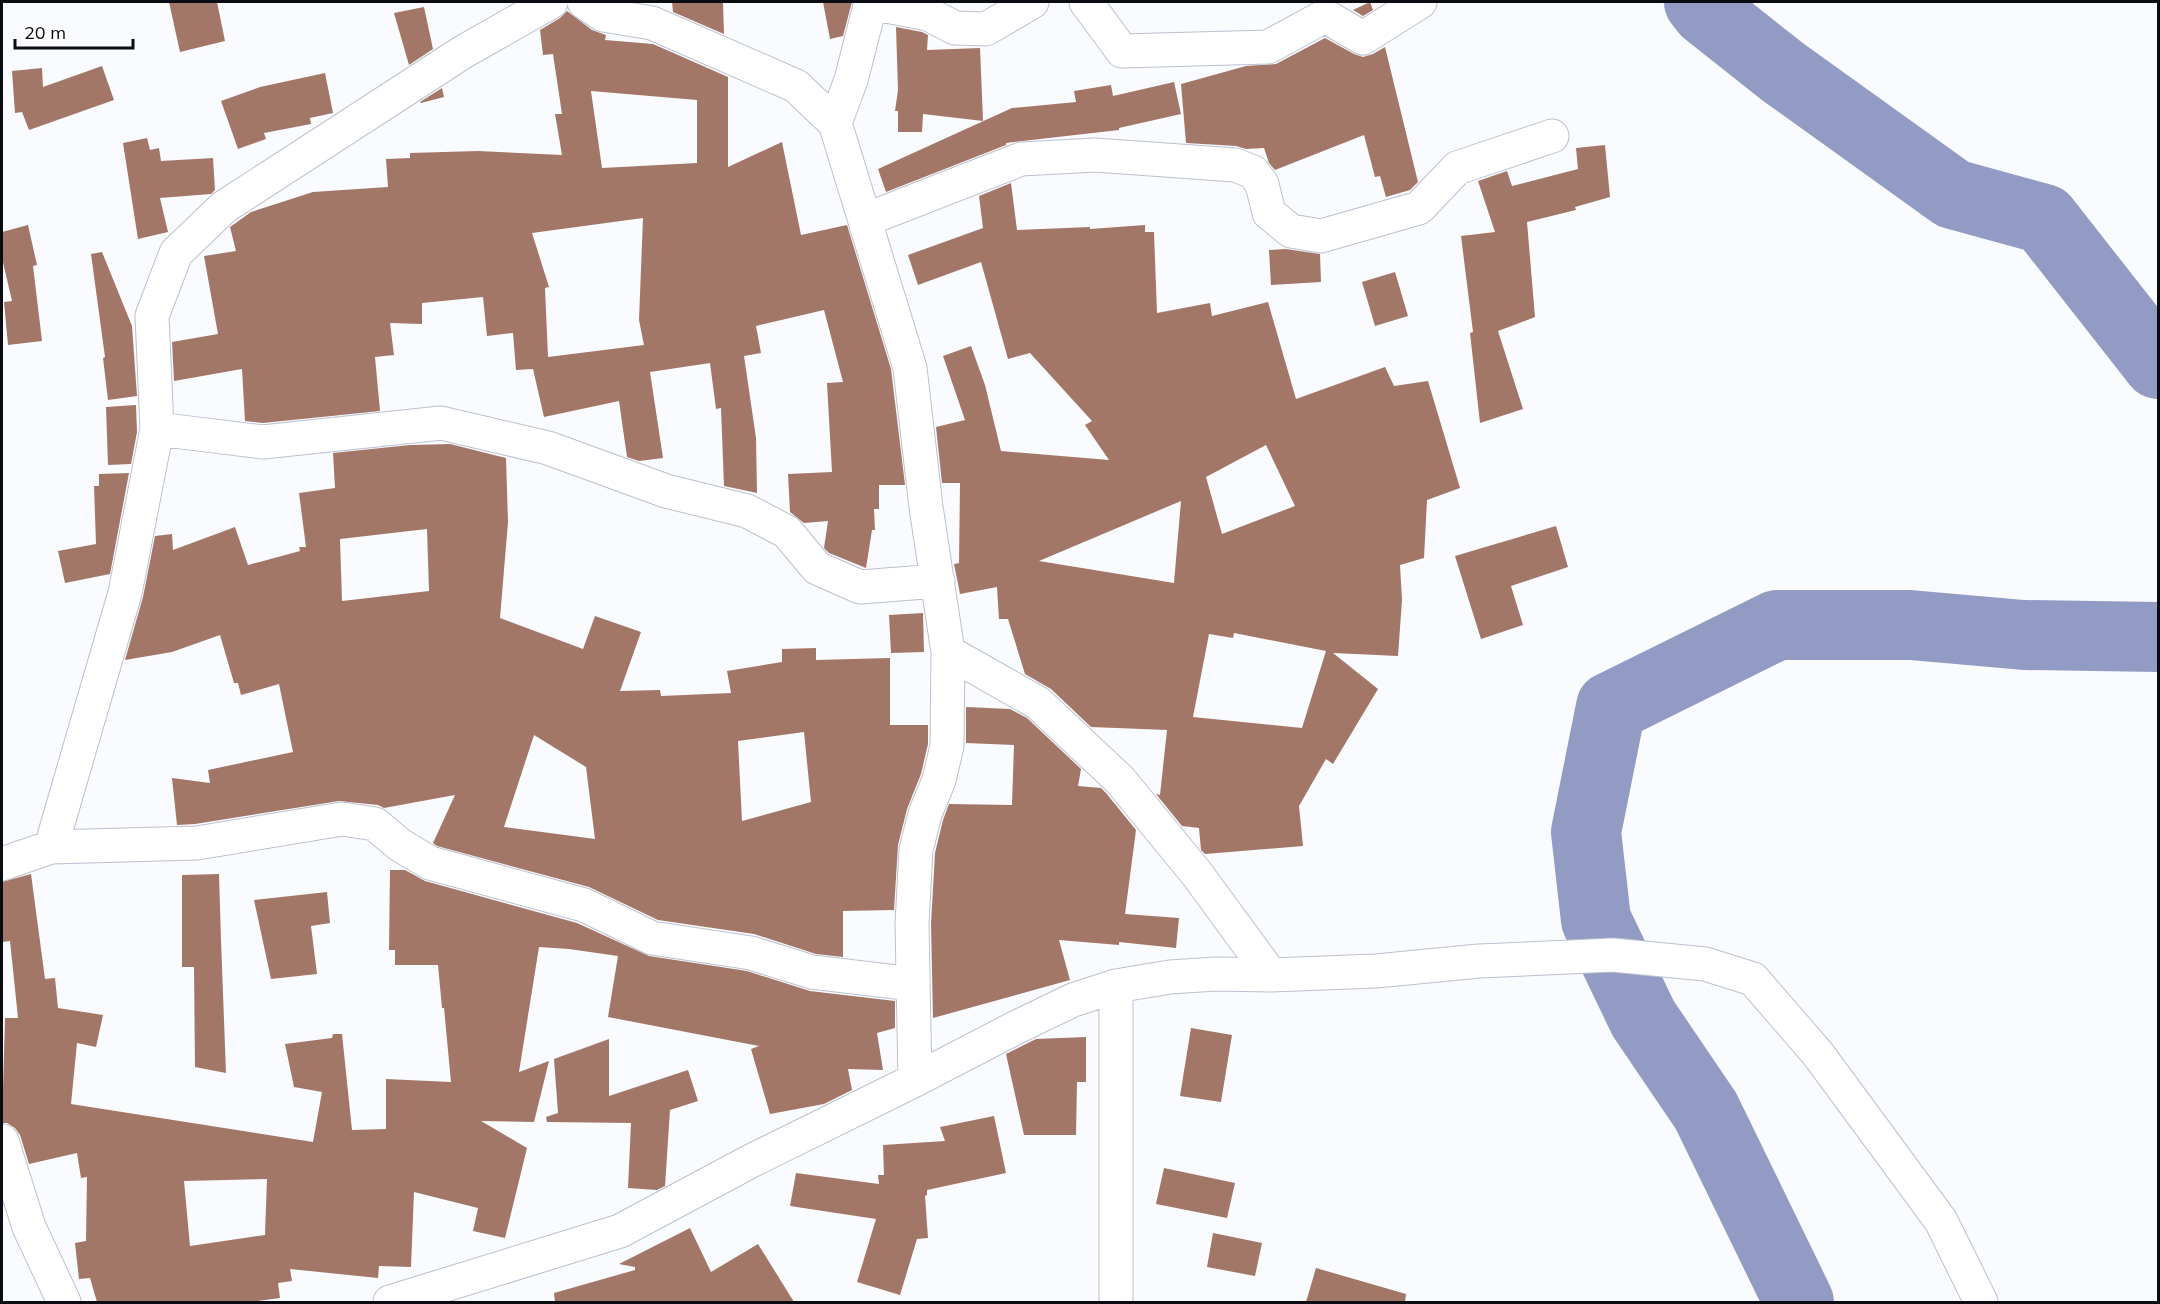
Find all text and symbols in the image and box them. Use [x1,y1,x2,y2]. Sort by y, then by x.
scale bar [15,12,134,50]
text: 20 m [24,21,66,44]

